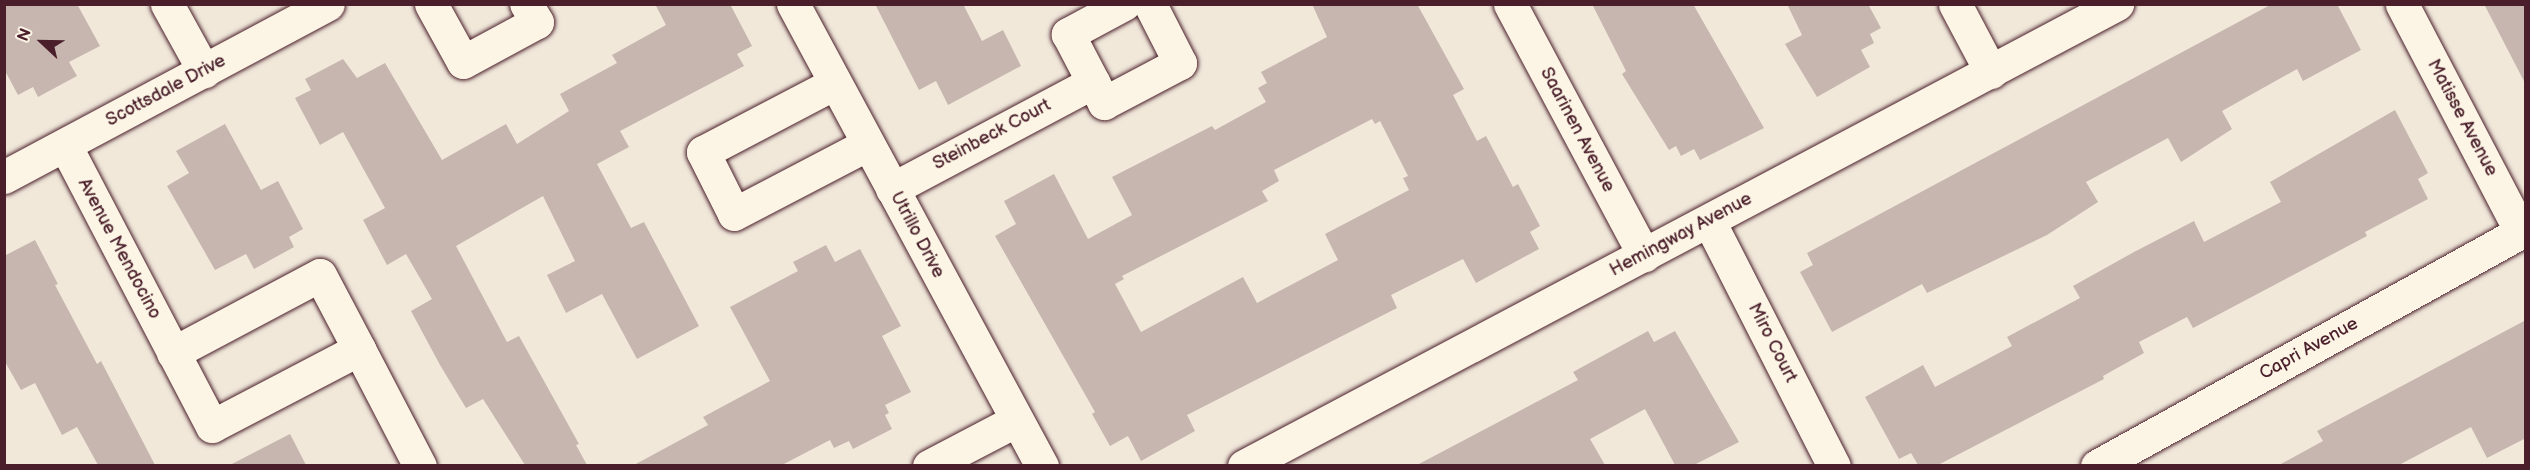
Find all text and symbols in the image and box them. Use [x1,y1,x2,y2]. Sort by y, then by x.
north arrow [12,12,72,72]
text: N [14,26,36,44]
street label: Scottsdale Drive [102,50,230,132]
street label: Matisse Avenue [2422,56,2502,180]
street label: Saarinen Avenue [1535,64,1619,196]
street label: Steinbeck Court [929,95,1055,175]
street label: Avenue Mendocino [73,175,165,323]
street label: Utrillo Drive [885,188,949,282]
street label: Hemingway Avenue [1606,188,1756,282]
street label: Miro Court [1743,300,1801,386]
street label: Capri Avenue [2256,313,2362,385]

